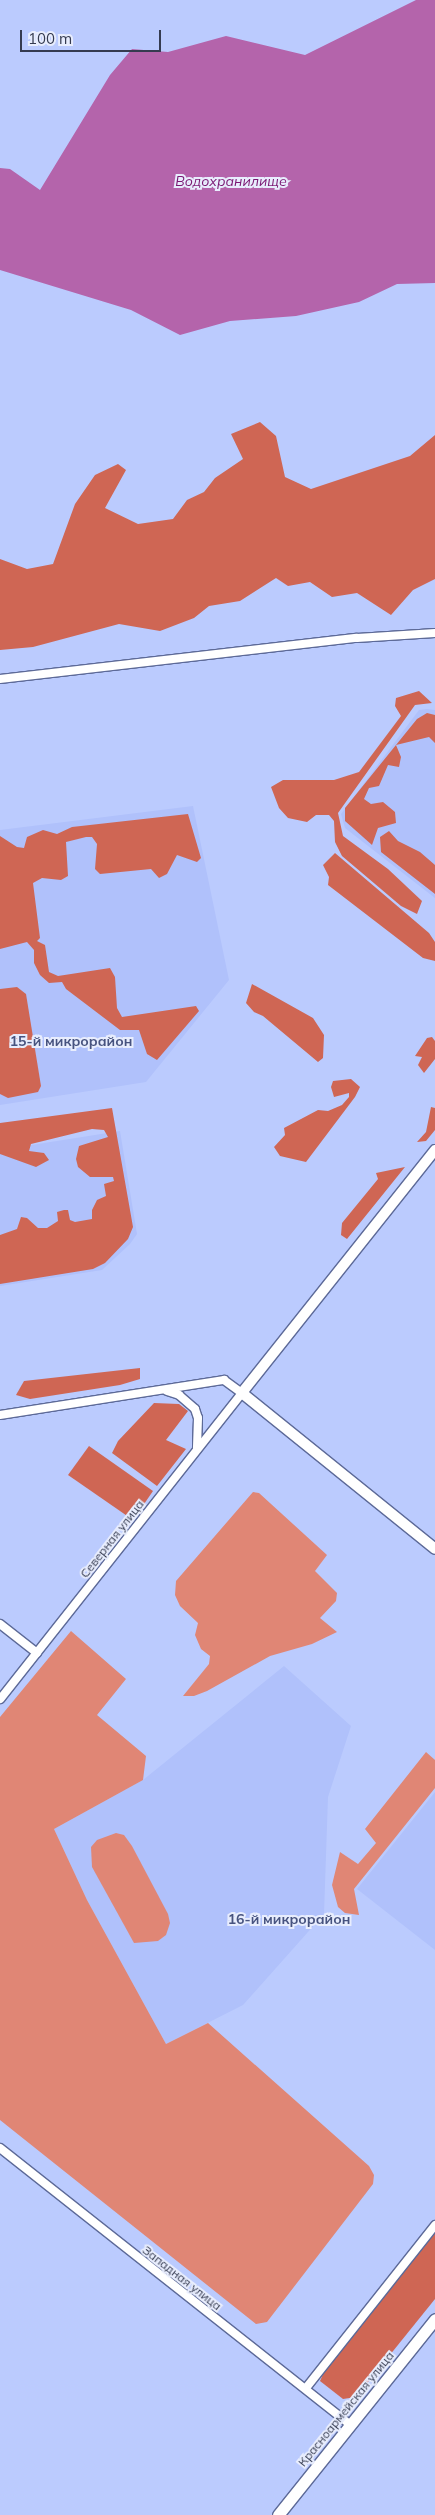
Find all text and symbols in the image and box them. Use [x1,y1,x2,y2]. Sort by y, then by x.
scale bar [22,20,164,52]
text: 100 m [28,29,72,48]
water label: Водохранилище [175,173,287,189]
district label: 15-й микрорайон [10,1033,132,1049]
street label: Северная улица [77,1497,147,1581]
district label: 16-й микрорайон [228,1911,350,1927]
street label: Западная улица [140,2243,224,2313]
street label: Красноармейская улица [295,2349,397,2469]

